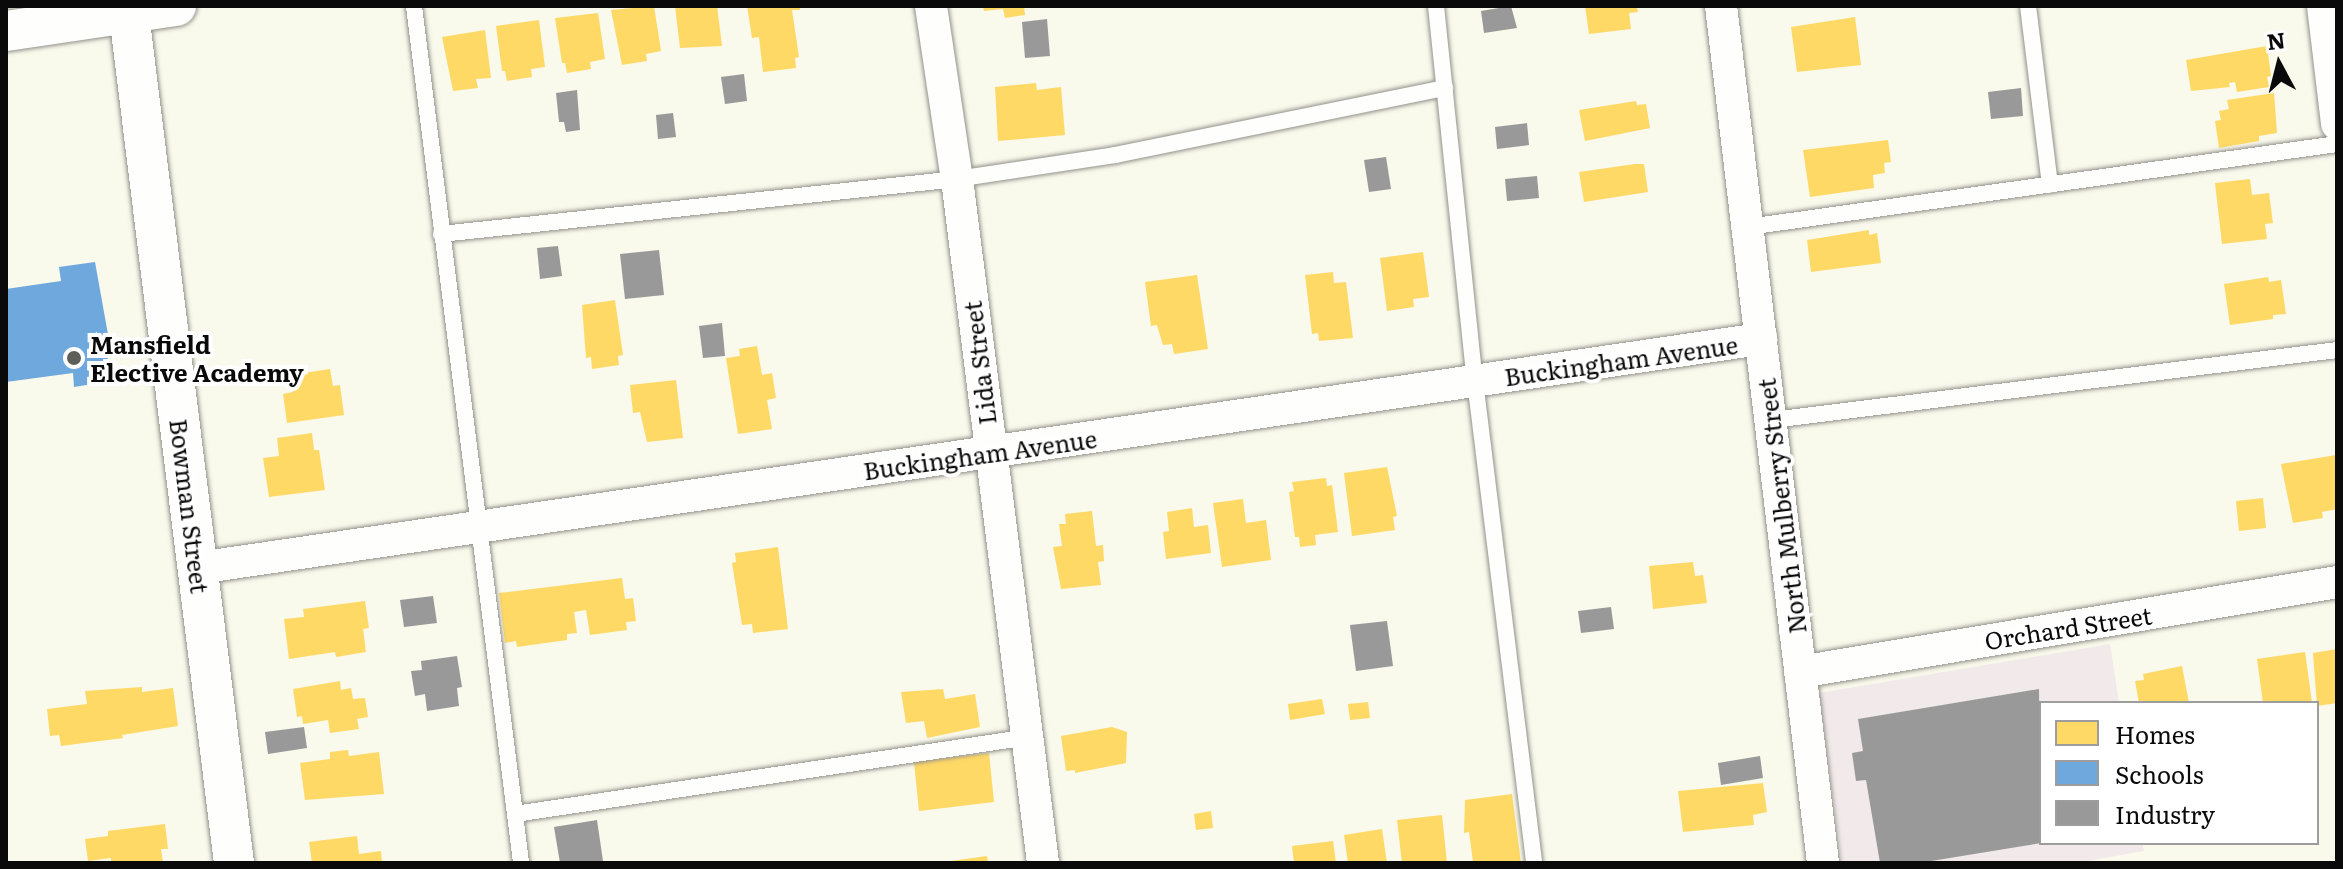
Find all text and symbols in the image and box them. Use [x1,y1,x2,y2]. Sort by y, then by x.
text: N [2265,22,2287,57]
north arrow [2239,24,2319,104]
street label: Lida Street [957,300,1001,426]
street label: Buckingham Avenue [1502,329,1740,391]
place label: Mansfield Elective Academy [90,330,304,386]
marker: Mansfield Elective Academy [65,349,83,367]
street label: North Mulberry Street [1751,377,1811,635]
street label: Bowman Street [165,417,215,595]
street label: Buckingham Avenue [861,423,1099,485]
street label: Orchard Street [1982,600,2154,654]
legend [2039,701,2319,845]
text: Homes [2115,716,2195,751]
text: Schools [2115,756,2204,791]
text: Industry [2115,796,2215,831]

